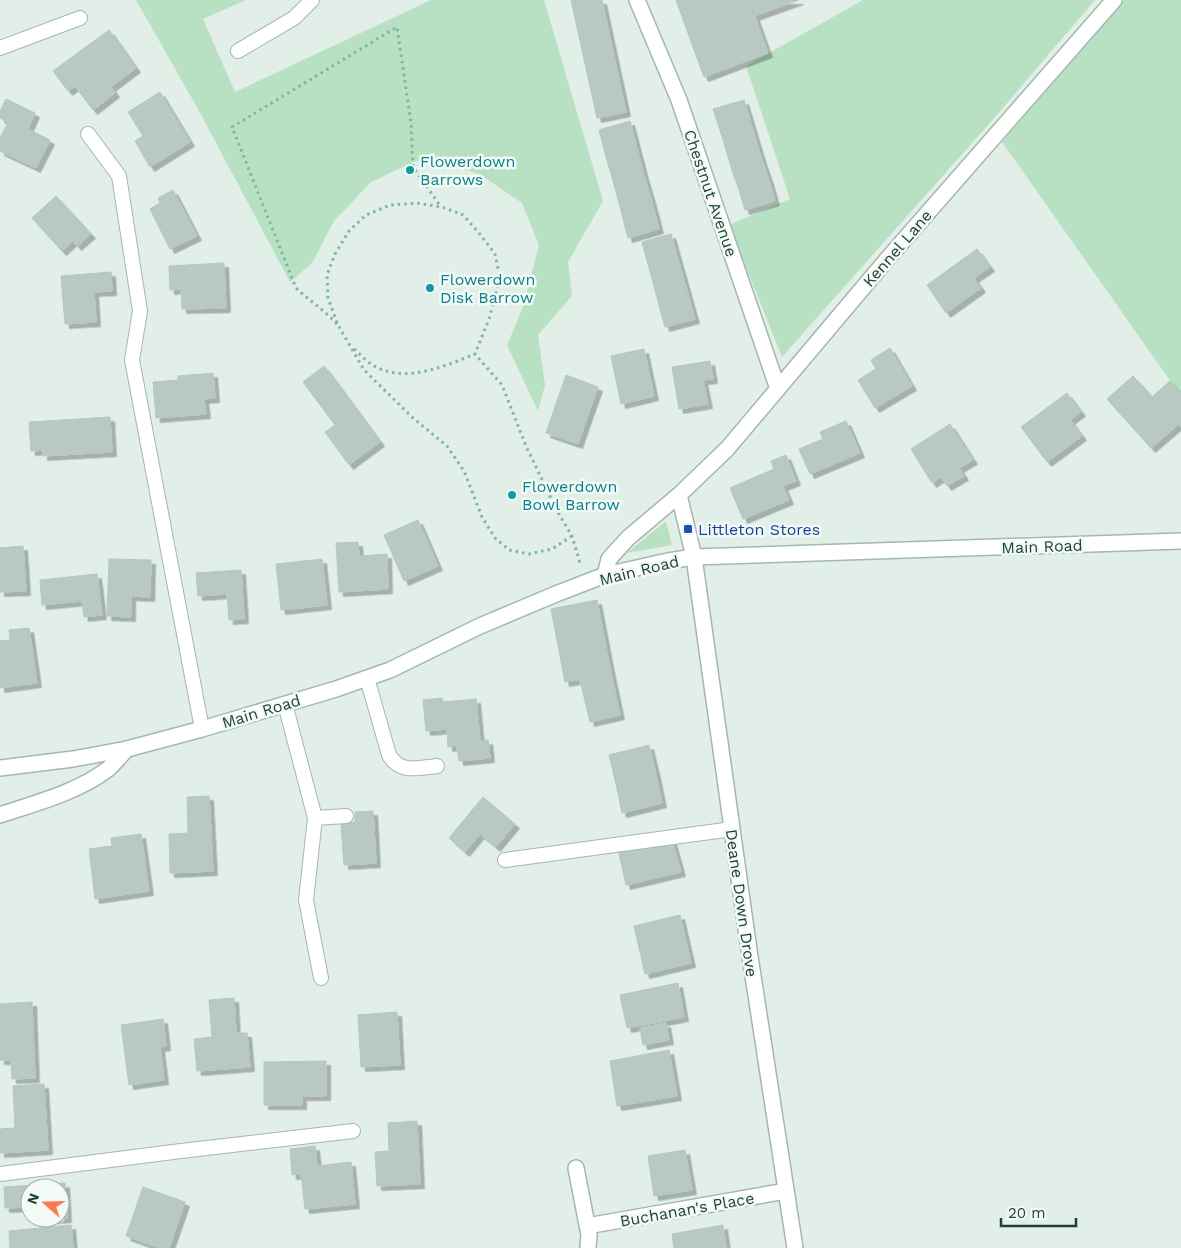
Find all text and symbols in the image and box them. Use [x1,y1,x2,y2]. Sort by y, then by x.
street label: Chestnut Avenue [680,127,741,259]
place label: Flowerdown Barrows [420,152,515,189]
marker: Flowerdown Barrows [404,164,416,176]
street label: Kennel Lane [859,206,936,291]
place label: Flowerdown Disk Barrow [440,270,535,307]
marker: Flowerdown Disk Barrow [424,282,436,294]
place label: Flowerdown Bowl Barrow [522,477,620,514]
marker: Flowerdown Bowl Barrow [506,489,518,501]
place label: Littleton Stores [698,520,820,539]
marker: Littleton Stores [682,523,694,535]
street label: Main Road [1001,536,1083,557]
street label: Main Road [597,551,681,590]
street label: Main Road [219,691,303,732]
street label: Deane Down Drove [722,828,761,978]
north arrow [20,1178,70,1228]
street label: Buchanan's Place [618,1188,756,1231]
text: N [23,1191,42,1206]
scale bar [1001,1196,1076,1228]
text: 20 m [1008,1204,1046,1222]

